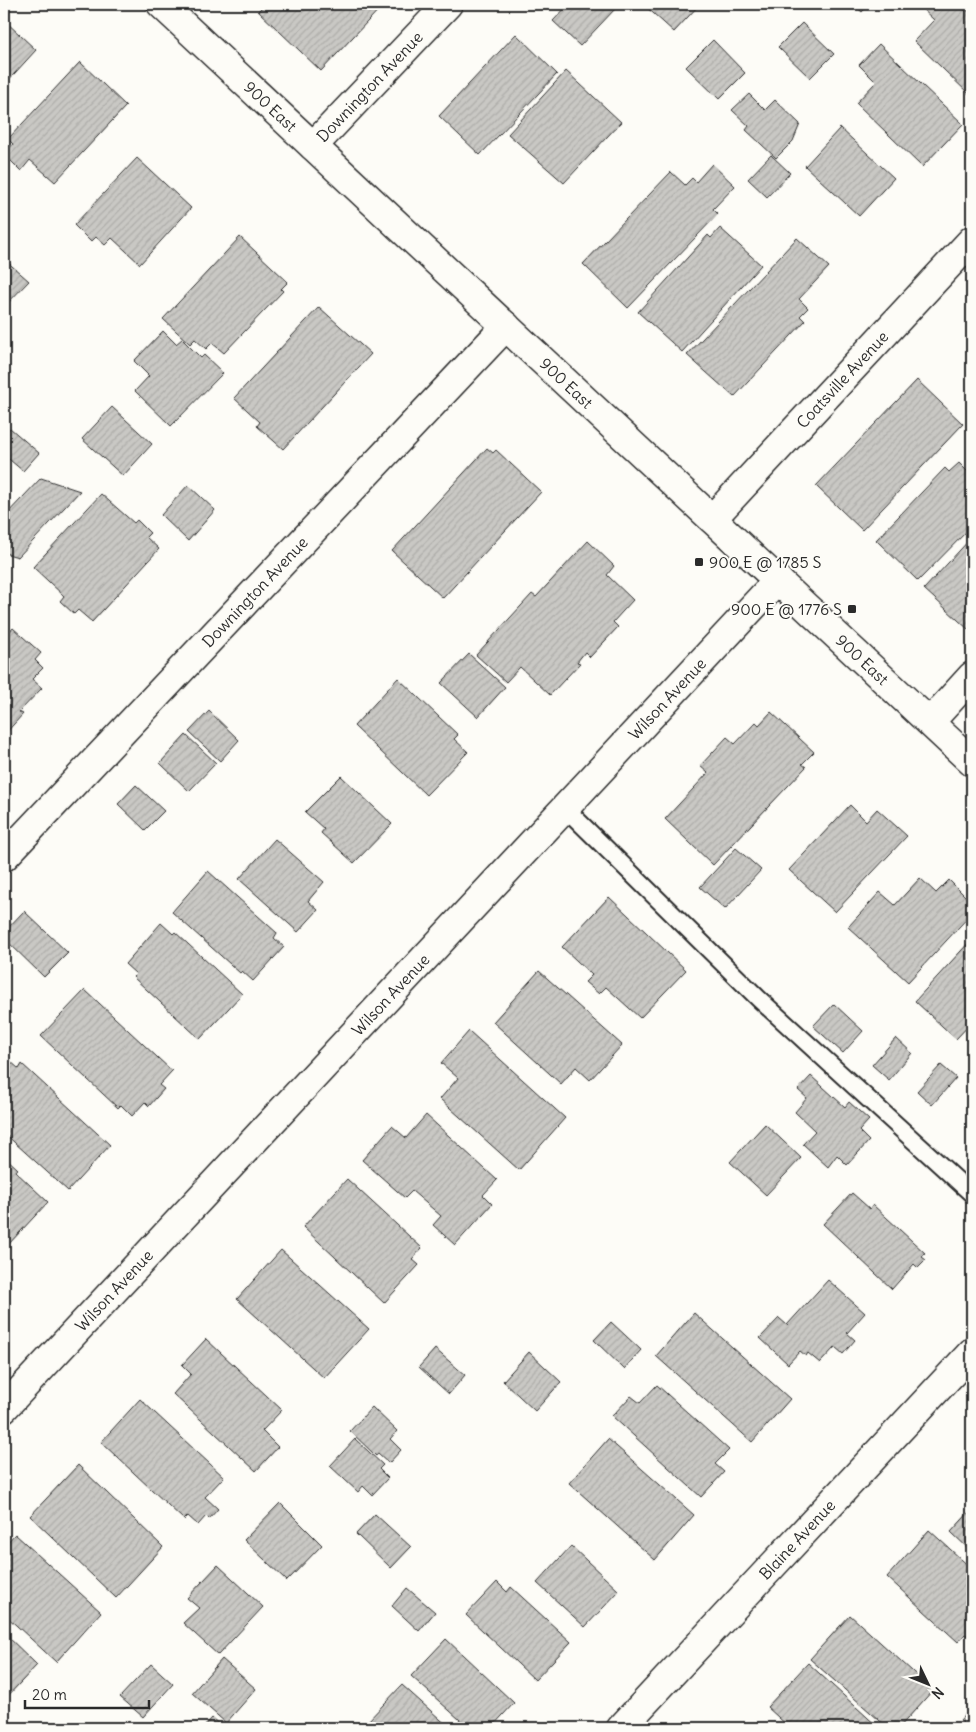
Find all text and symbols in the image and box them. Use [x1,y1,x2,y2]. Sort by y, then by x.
street label: Downington Avenue [312,27,427,146]
street label: 900 East [240,77,302,136]
street label: Coatsville Avenue [792,326,892,432]
street label: 900 East [536,353,598,413]
street label: Downington Avenue [198,532,312,651]
place label: 900 E @ 1785 S [709,552,822,572]
marker: 900 E @ 1785 S [693,556,705,568]
place label: 900 E @ 1776 S [731,599,842,619]
marker: 900 E @ 1776 S [846,603,858,615]
street label: 900 East [832,630,893,689]
street label: Wilson Avenue [624,654,710,744]
street label: Wilson Avenue [347,949,434,1040]
street label: Wilson Avenue [71,1245,157,1335]
street label: Blaine Avenue [755,1495,839,1584]
north arrow [904,1660,954,1710]
scale bar [25,1677,149,1709]
text: N [928,1683,947,1703]
text: 20 m [32,1685,67,1704]

